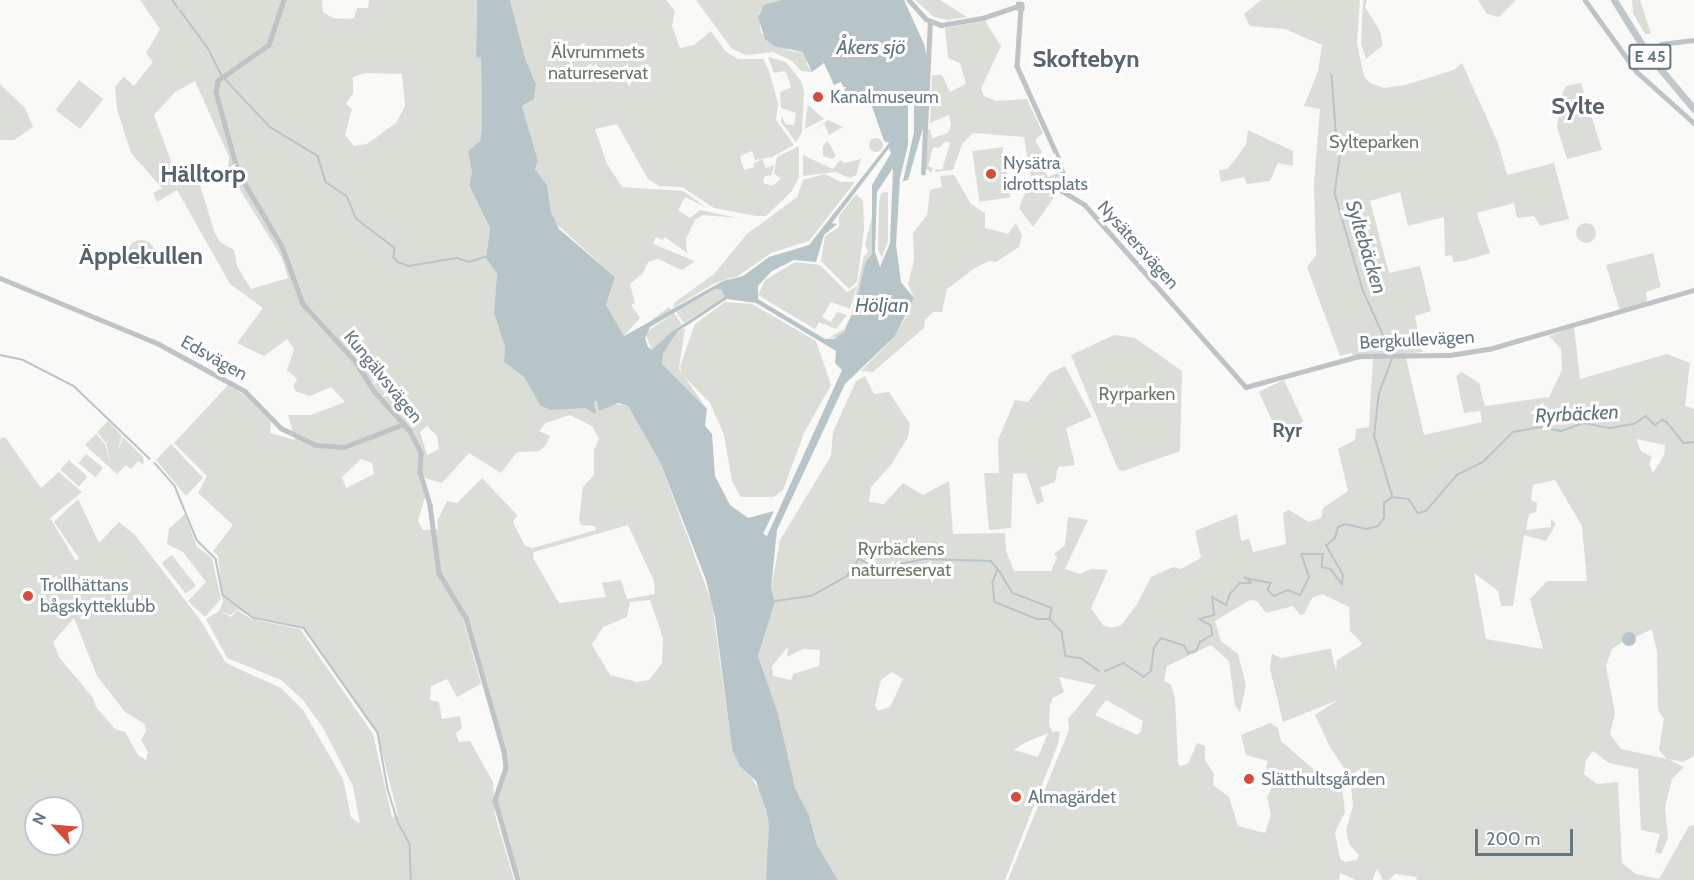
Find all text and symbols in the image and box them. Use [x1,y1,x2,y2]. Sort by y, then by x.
water label: Åkers sjö [836,35,906,59]
park label: Älvrummets naturreservat [548,42,648,84]
road number: E 45 [1628,44,1672,70]
district label: Skoftebyn [1033,45,1139,73]
place label: Kanalmuseum [830,86,939,108]
marker: Kanalmuseum [811,90,825,104]
district label: Sylte [1551,92,1605,120]
park label: Sylteparken [1329,131,1419,153]
place label: Nysätra idrottsplats [1003,153,1088,195]
district label: Hälltorp [160,160,246,188]
marker: Nysätra idrottsplats [984,167,998,181]
street label: Nysätersvägen [1093,196,1183,294]
water label: Syltebäcken [1340,197,1392,297]
district label: Äpplekullen [79,242,203,270]
water label: Höljan [855,293,909,317]
street label: Kungälvsvägen [339,326,427,428]
street label: Bergkullevägen [1359,326,1475,354]
street label: Edsvägen [177,331,251,385]
park label: Ryrparken [1099,383,1175,405]
water label: Ryrbäcken [1535,400,1619,428]
district label: Ryr [1272,418,1302,442]
park label: Ryrbäckens naturreservat [851,539,951,582]
place label: Trollhättans bågskytteklubb [40,575,155,618]
marker: Trollhättans bågskytteklubb [21,589,35,603]
place label: Slätthultsgården [1261,768,1385,790]
marker: Slätthultsgården [1242,772,1256,786]
place label: Almagärdet [1028,786,1116,808]
marker: Almagärdet [1009,790,1023,804]
north arrow [24,796,84,856]
text: N [28,810,50,828]
scale bar [1478,817,1576,855]
text: 200 m [1486,828,1540,850]

